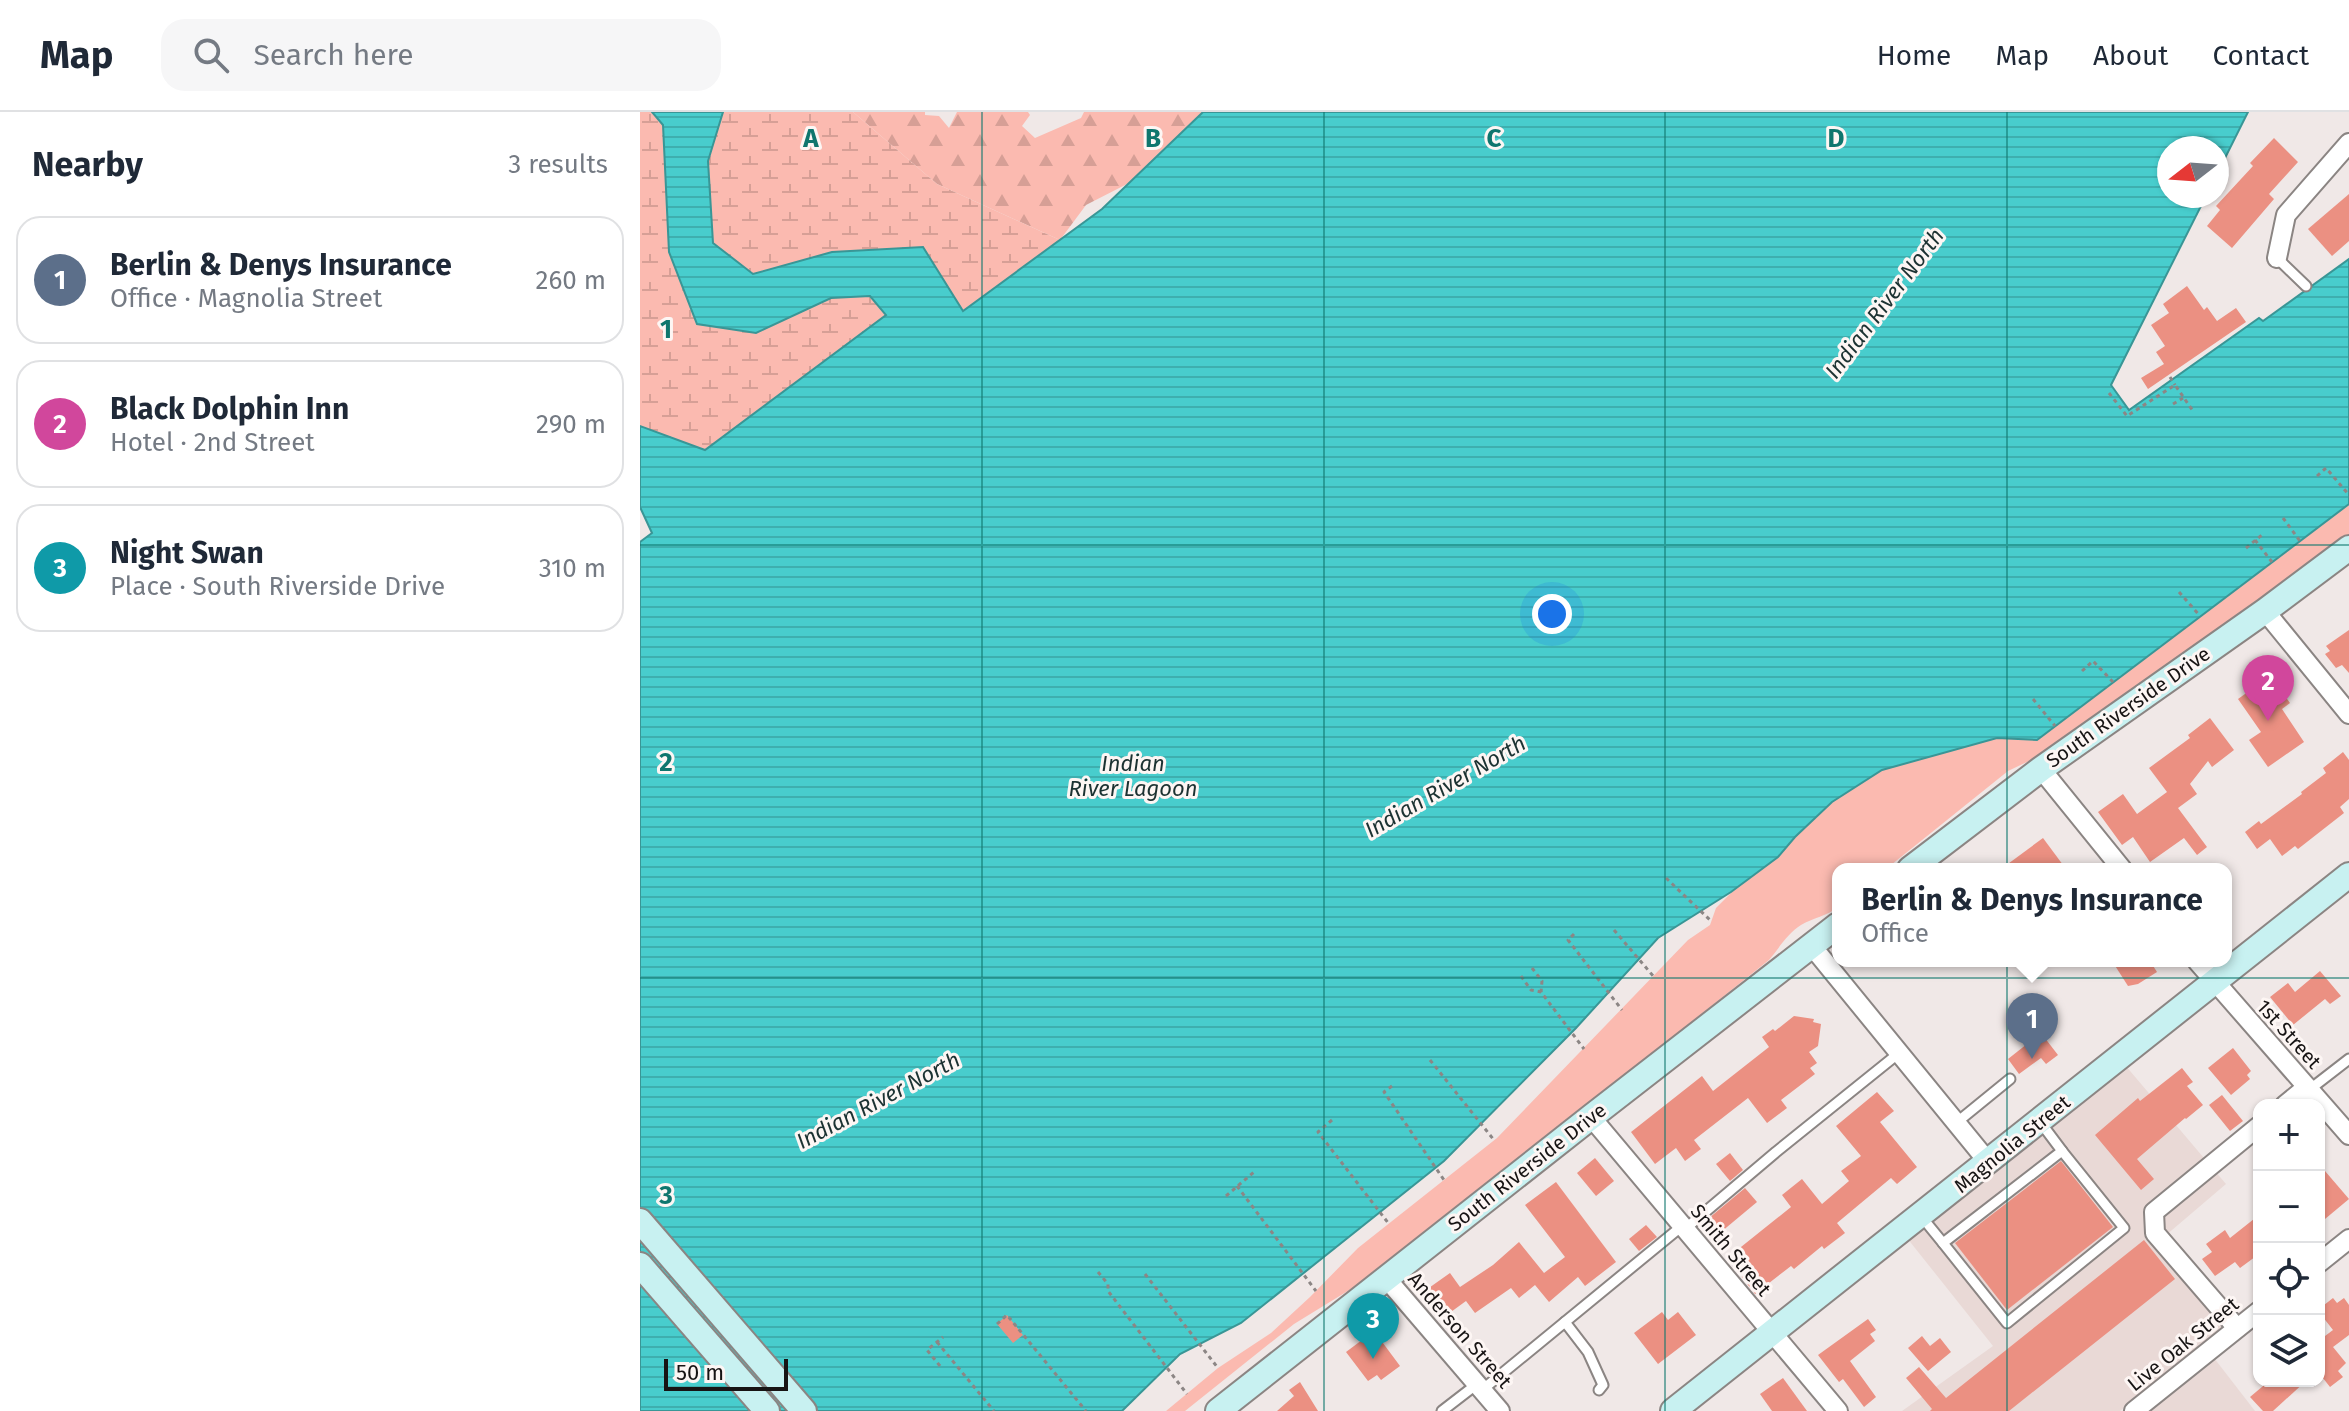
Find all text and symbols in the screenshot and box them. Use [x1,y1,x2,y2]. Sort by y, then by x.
search box [161,19,721,91]
text: Map [40,32,113,78]
icon: search [189,33,233,77]
text: Search here [253,37,414,73]
text: Home [1877,39,1951,72]
text: Map [1995,39,2049,72]
text: About [2093,39,2168,72]
text: Contact [2212,39,2309,72]
text: A [802,123,819,154]
text: B [1145,123,1161,154]
text: C [1487,123,1502,154]
text: D [1828,123,1845,154]
north arrow [2157,136,2229,208]
text: Nearby [32,144,143,185]
text: 3 results [508,149,608,180]
water label: Indian River North [1819,223,1950,384]
text: Berlin & Denys Insurance [110,247,452,283]
text: 1 [54,265,66,296]
text: 260 m [536,265,606,296]
text: Office · Magnolia Street [110,283,382,314]
text: 1 [660,314,672,345]
text: Black Dolphin Inn [110,391,349,427]
text: 2 [53,409,67,440]
text: 290 m [536,409,606,440]
text: Hotel · 2nd Street [110,427,315,458]
text: Night Swan [110,535,264,571]
text: 3 [53,553,67,584]
text: 310 m [539,553,606,584]
text: Place · South Riverside Drive [110,571,445,602]
your location [1532,594,1572,634]
street label: South Riverside Drive [2042,641,2214,773]
pin: 2 [2242,655,2294,721]
water label: Indian River North [1360,729,1530,843]
text: 2 [659,747,673,778]
water label: Indian River Lagoon [1068,750,1198,802]
popup [1832,863,2232,967]
text: Berlin & Denys Insurance [1861,882,2203,918]
text: Office [1861,918,1929,949]
pin: 1 [2006,993,2058,1059]
street label: 1st Street [2252,994,2327,1074]
water label: Indian River North [792,1046,965,1155]
street label: Magnolia Street [1949,1090,2075,1198]
street label: South Riverside Drive [1443,1098,1611,1236]
map controls [2253,1099,2325,1387]
button: + [2253,1099,2325,1171]
button: − [2253,1171,2325,1243]
text: 3 [658,1180,673,1211]
street label: Smith Street [1686,1199,1777,1301]
button: locate [2253,1243,2325,1315]
street label: Anderson Street [1403,1267,1517,1393]
street label: Live Oak Street [2123,1291,2244,1396]
pin: 3 [1347,1293,1399,1359]
button: layers [2253,1315,2325,1387]
scale bar [664,1355,788,1391]
text: 50 m [676,1359,724,1386]

